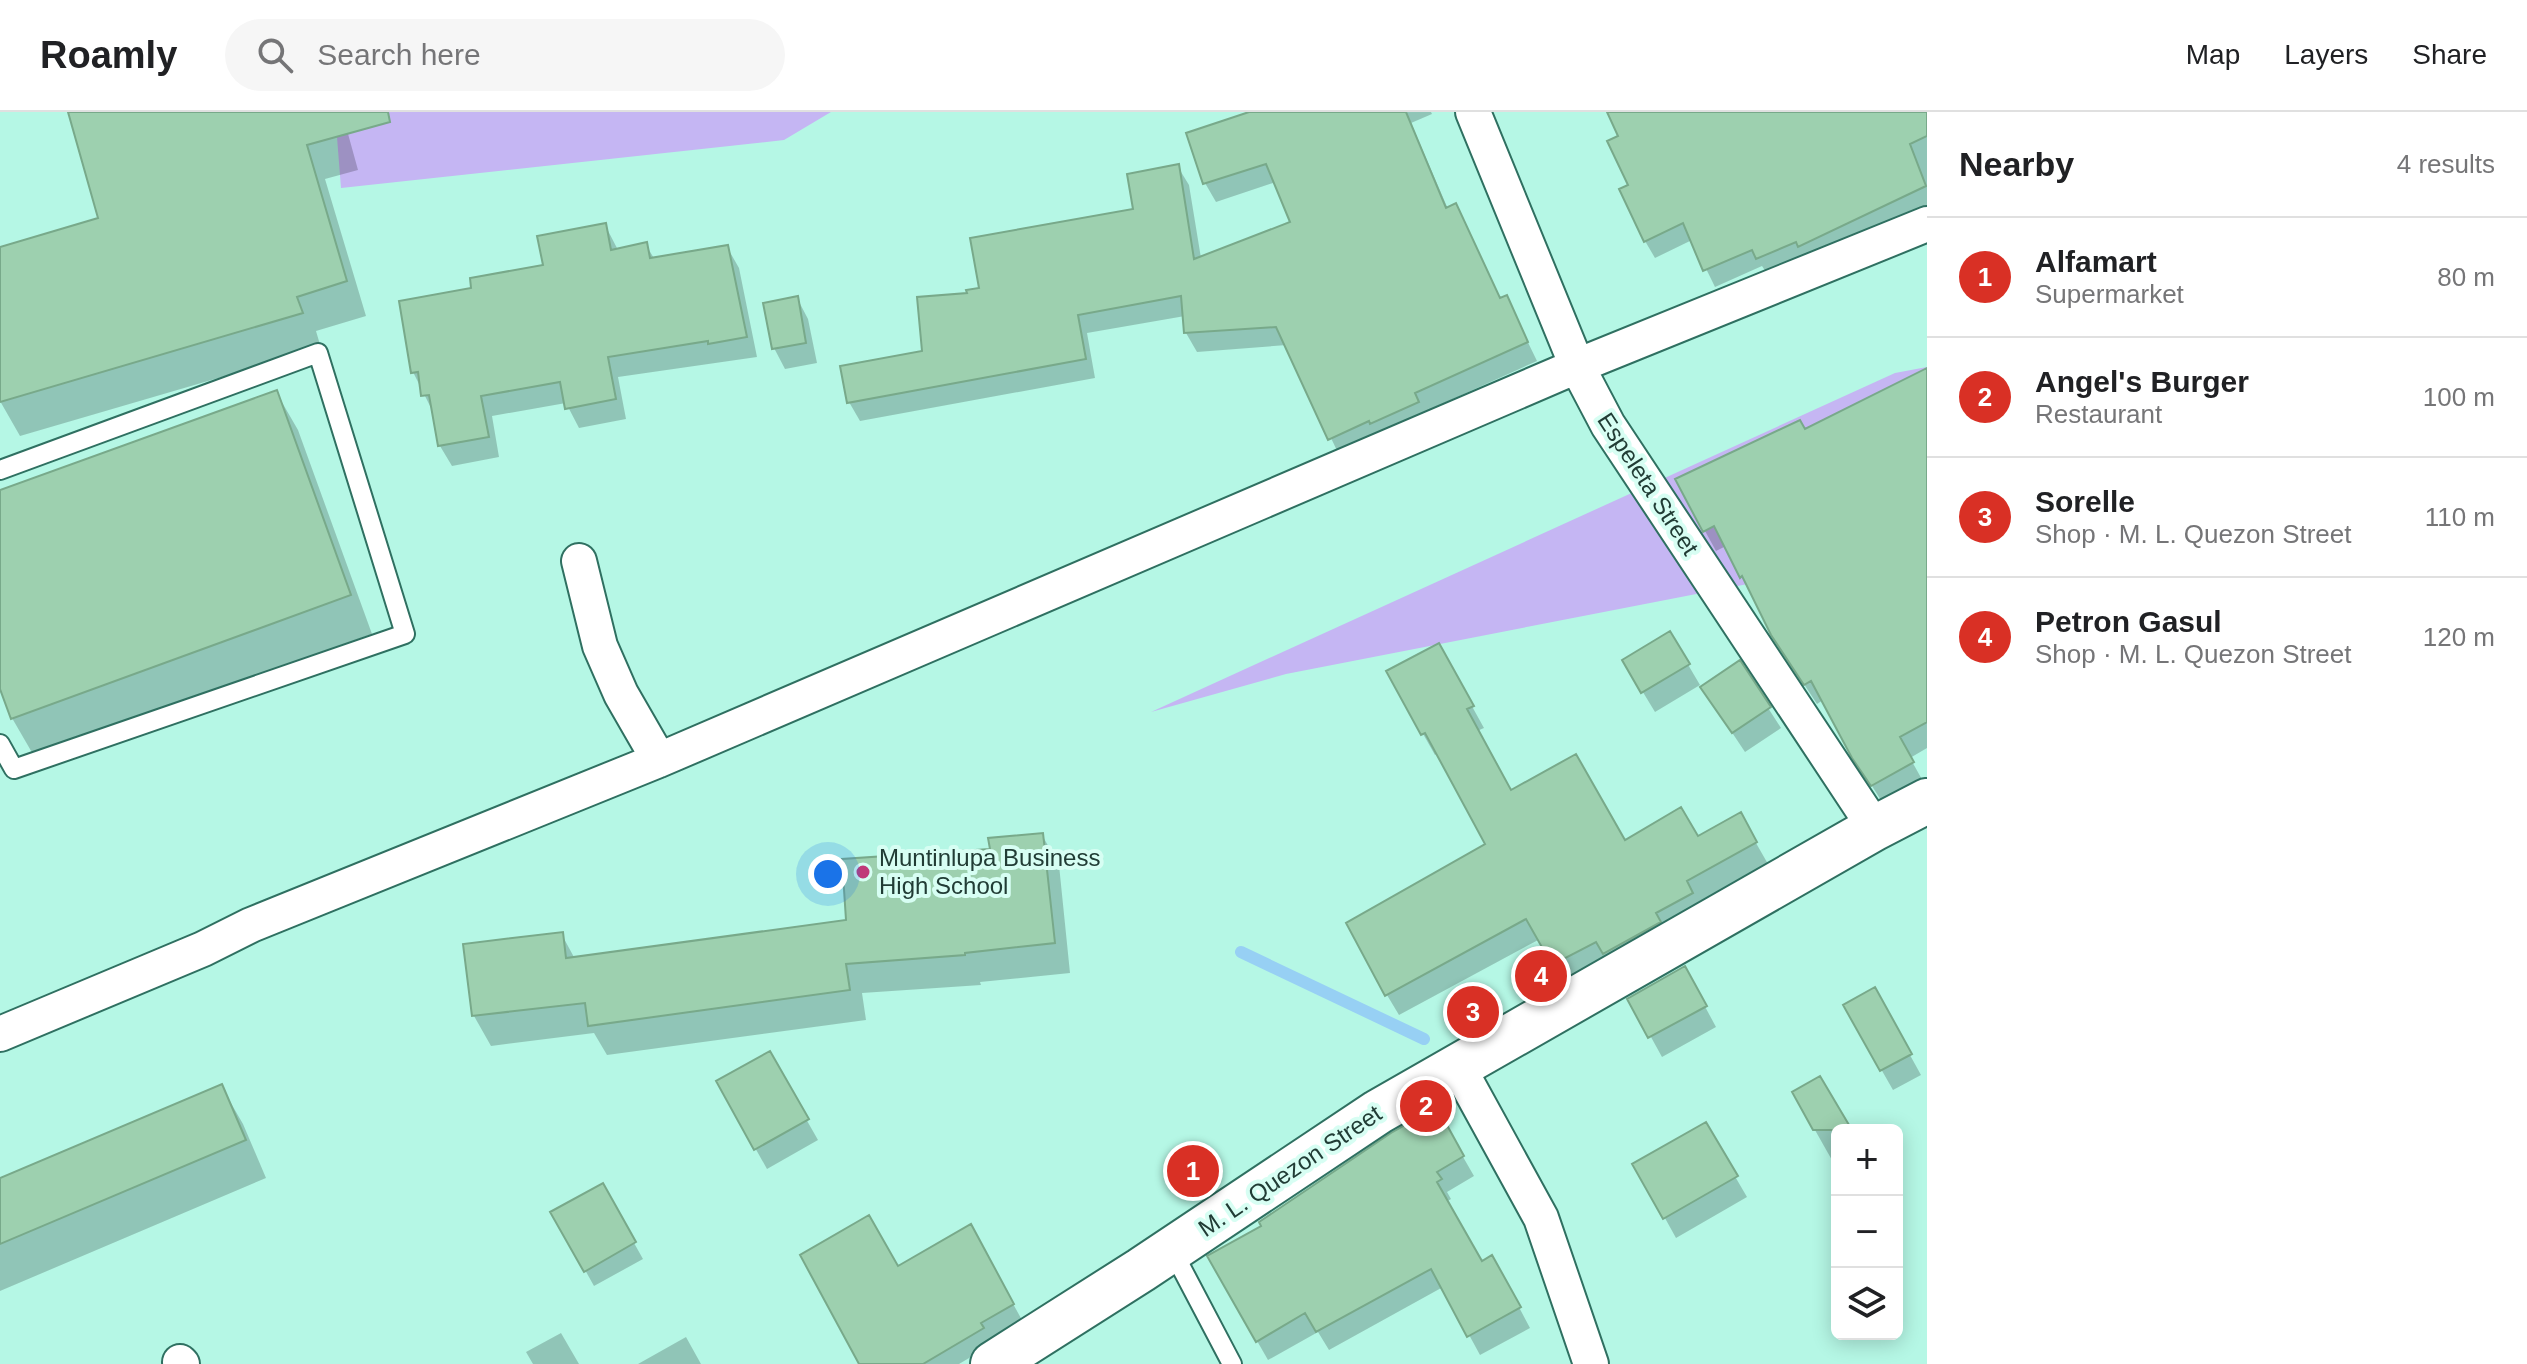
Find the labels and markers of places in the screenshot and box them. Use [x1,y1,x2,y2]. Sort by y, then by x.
place label: Muntinlupa Business High School [879,844,1100,899]
marker: Muntinlupa Business High School [854,863,872,881]
pin: 4 [1515,946,1567,1006]
pin: 3 [1447,982,1499,1042]
pin: 2 [1400,1076,1452,1136]
pin: 1 [1167,1141,1219,1201]

